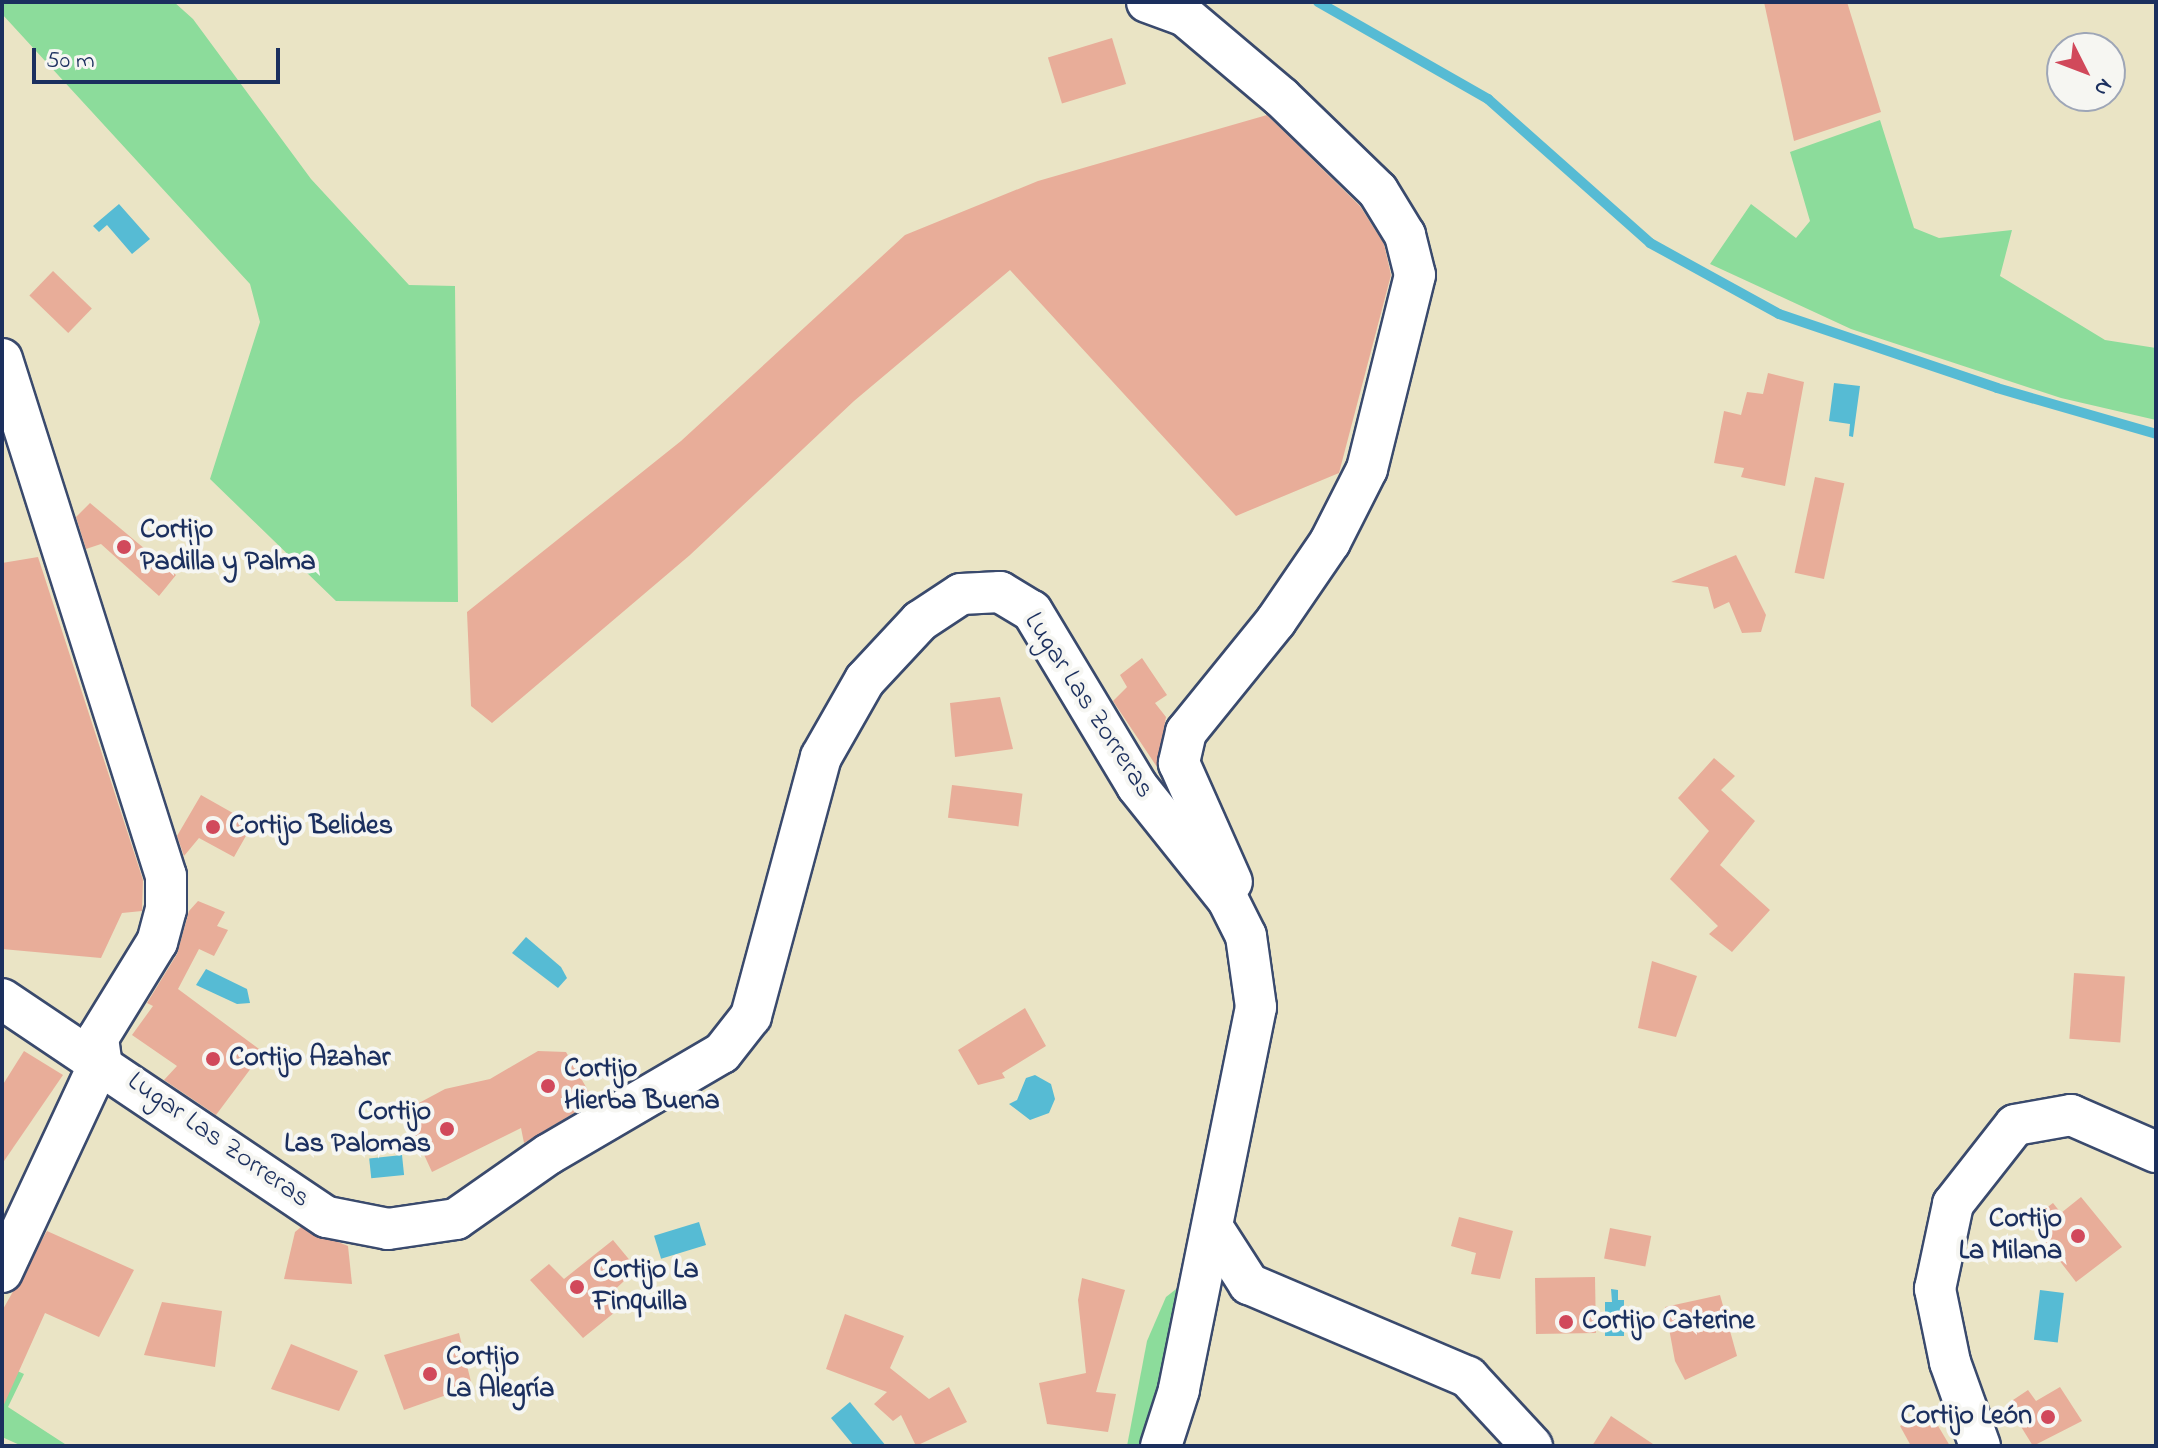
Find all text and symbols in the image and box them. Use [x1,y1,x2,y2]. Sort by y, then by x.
scale bar [36,32,284,82]
north arrow [2046,32,2126,112]
text: 50 m [46,44,95,79]
text: N [2085,70,2119,103]
place label: Cortijo Padilla y Palma [140,514,316,580]
marker: Cortijo Padilla y Palma [115,538,133,556]
street label: Lugar Las Zorreras [1015,607,1161,805]
place label: Cortijo Belides [229,810,393,844]
marker: Cortijo Belides [204,818,222,836]
place label: Cortijo Azahar [229,1042,390,1076]
marker: Cortijo Azahar [204,1050,222,1068]
place label: Cortijo Hierba Buena [564,1053,720,1119]
street label: Lugar Las Zorreras [120,1066,316,1216]
marker: Cortijo Hierba Buena [539,1077,557,1095]
place label: Cortijo Las Palomas [284,1096,431,1162]
marker: Cortijo Las Palomas [438,1120,456,1138]
place label: Cortijo La Milana [1959,1203,2062,1269]
marker: Cortijo La Milana [2069,1227,2087,1245]
place label: Cortijo La Finquilla [593,1254,699,1320]
marker: Cortijo La Finquilla [568,1278,586,1296]
place label: Cortijo Caterine [1582,1305,1755,1339]
marker: Cortijo Caterine [1557,1313,1575,1331]
place label: Cortijo La Alegría [446,1341,554,1407]
marker: Cortijo La Alegría [421,1365,439,1383]
place label: Cortijo León [1901,1400,2032,1434]
marker: Cortijo León [2039,1408,2057,1426]

